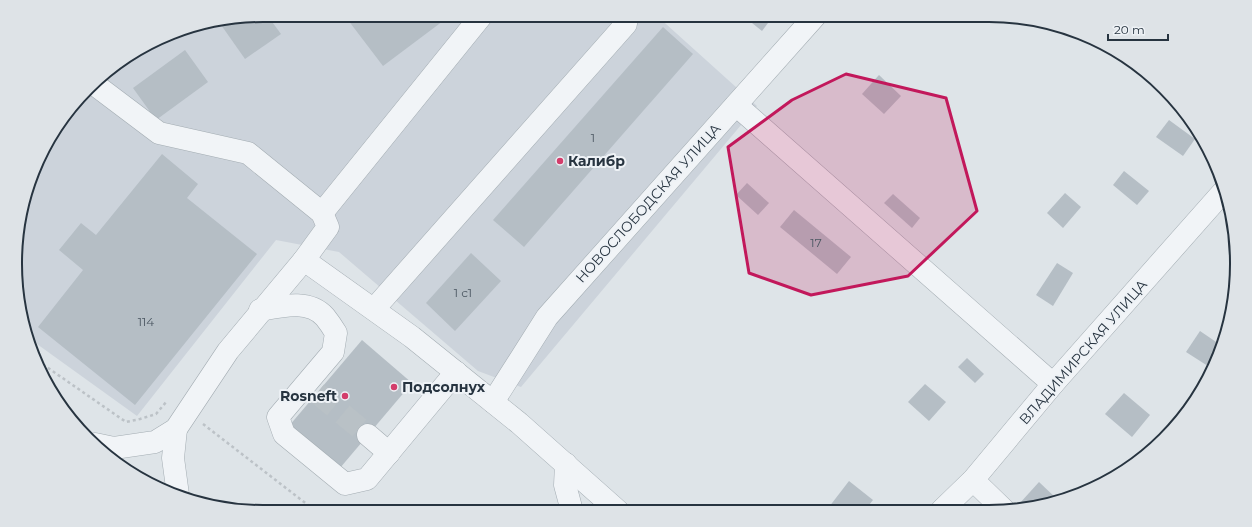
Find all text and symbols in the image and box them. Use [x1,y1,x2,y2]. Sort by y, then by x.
scale bar [1108,16,1168,42]
text: 20 m [1114,22,1145,37]
street label: НОВОСЛОБОДСКАЯ УЛИЦА [572,119,725,286]
house number: 1 [591,130,595,145]
place label: Калибр [568,152,625,170]
marker: Калибр [555,156,565,166]
house number: 17 [810,235,822,250]
street label: ВЛАДИМИРСКАЯ УЛИЦА [1015,275,1151,428]
house number: 1 с1 [454,285,472,300]
house number: 114 [138,314,154,329]
place label: Подсолнух [402,378,486,396]
marker: Подсолнух [389,382,399,392]
place label: Rosneft [280,387,337,405]
marker: Rosneft [340,391,350,401]

